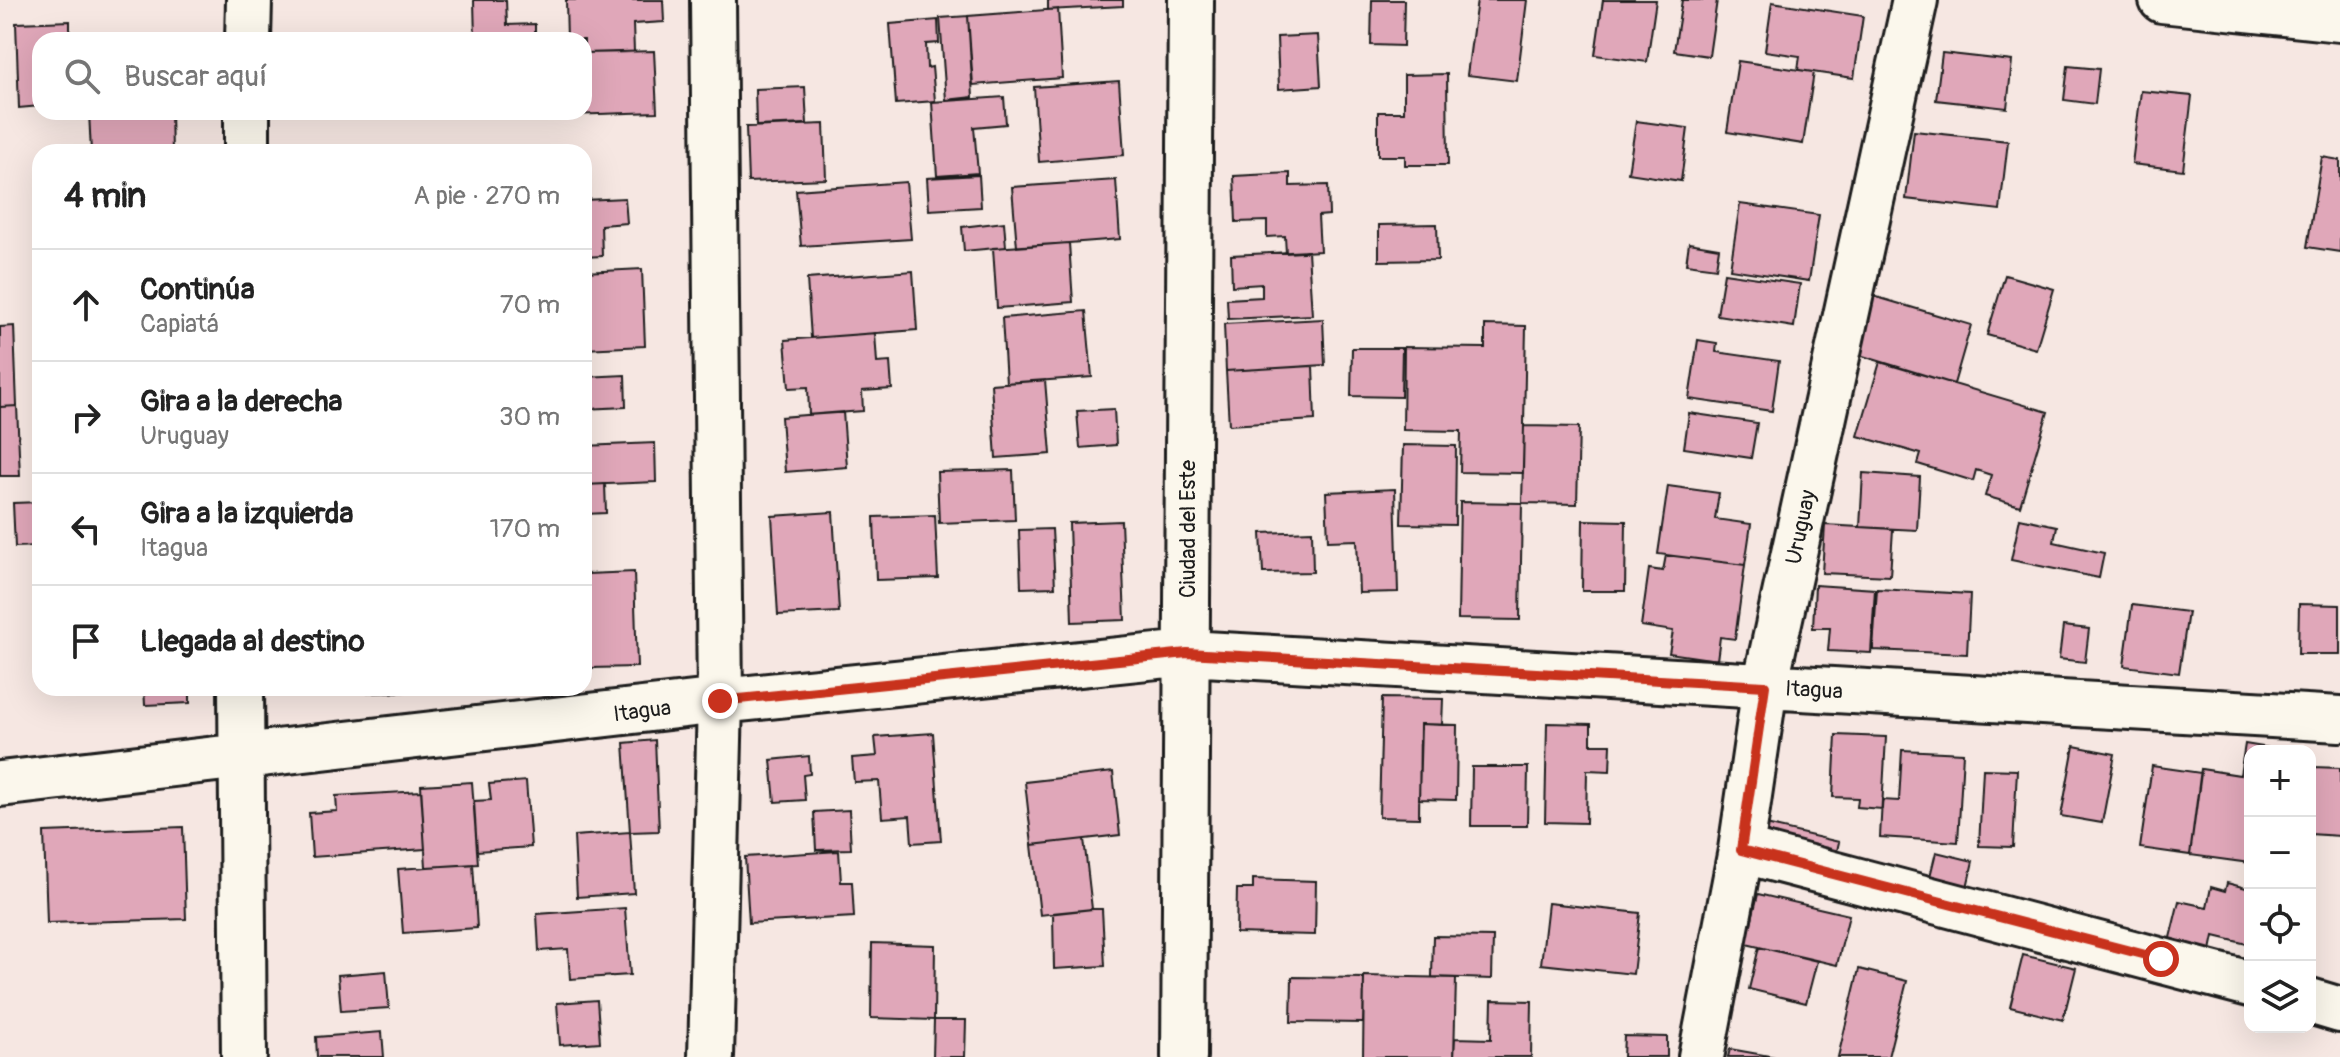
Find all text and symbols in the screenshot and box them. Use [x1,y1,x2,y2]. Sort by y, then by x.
search box [32,32,592,120]
icon: search [60,54,104,98]
text: Buscar aquí [124,58,267,95]
text: 4 min [64,175,146,218]
text: A pie · 270 m [413,180,560,212]
text: Continúa [140,271,255,308]
icon: ahead [64,283,108,327]
text: 70 m [500,289,560,321]
text: Capiatá [140,308,219,340]
text: Gira a la derecha [140,383,342,420]
icon: right [64,395,108,439]
text: 30 m [499,401,560,433]
text: Uruguay [140,420,229,452]
street label: Ciudad del Este [1174,460,1202,598]
street label: Uruguay [1779,487,1822,567]
text: Gira a la izquierda [140,495,353,532]
icon: left [64,507,108,551]
text: 170 m [490,513,560,545]
text: Itagua [140,532,208,564]
icon: arrive [64,619,108,663]
text: Llegada al destino [140,623,365,660]
street label: Itagua [1784,675,1843,705]
route end [702,683,738,719]
street label: Itagua [612,694,672,728]
map controls [2244,745,2316,1033]
button: + [2244,745,2316,817]
button: − [2244,817,2316,889]
button: locate [2244,889,2316,961]
route start [2143,941,2179,977]
button: layers [2244,961,2316,1033]

